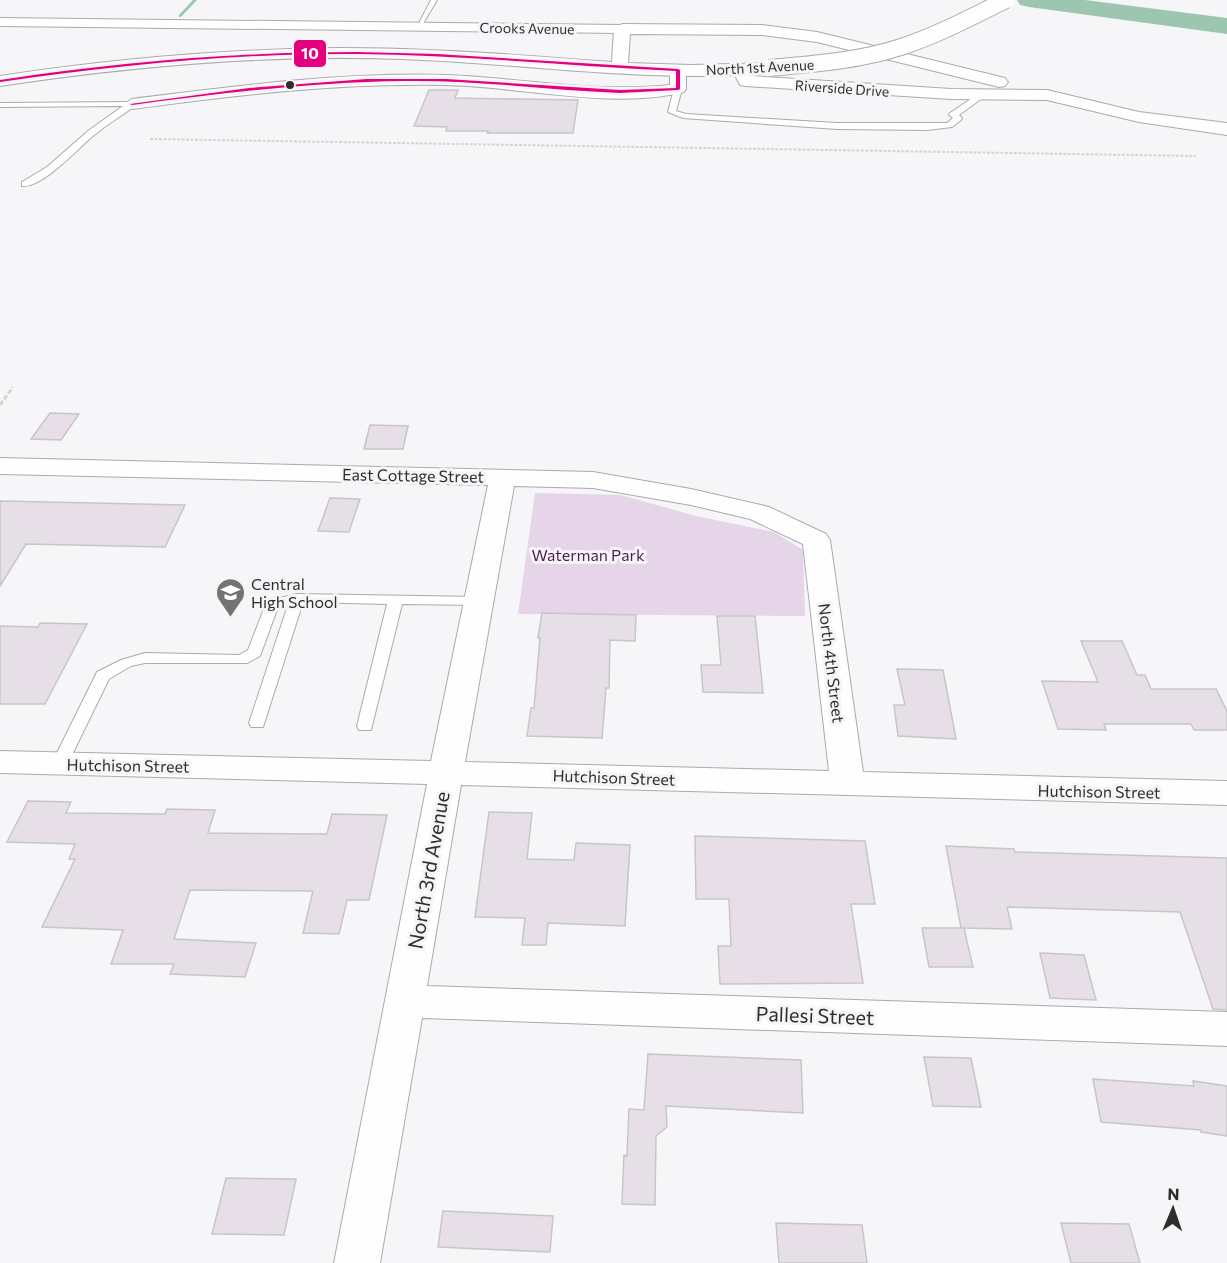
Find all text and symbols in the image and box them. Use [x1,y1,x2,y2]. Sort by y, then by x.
street label: Crooks Avenue [479,19,575,37]
line badge: 10 [293,39,327,68]
text: 10 [301,43,319,62]
street label: North 1st Avenue [705,56,815,78]
street label: Riverside Drive [794,76,890,100]
unlabelled marker [284,79,296,91]
street label: East Cottage Street [342,464,485,486]
park label: Waterman Park [531,545,645,564]
place label: Central High School [251,574,338,611]
school or university icon: Central High School [214,576,246,618]
street label: North 4th Street [815,602,849,724]
street label: Hutchison Street [66,754,190,776]
street label: Hutchison Street [552,765,676,789]
street label: Hutchison Street [1037,780,1161,802]
street label: North 3rd Avenue [402,789,454,951]
street label: Pallesi Street [755,1001,875,1029]
north arrow [1143,1179,1203,1239]
text: N [1167,1184,1180,1203]

